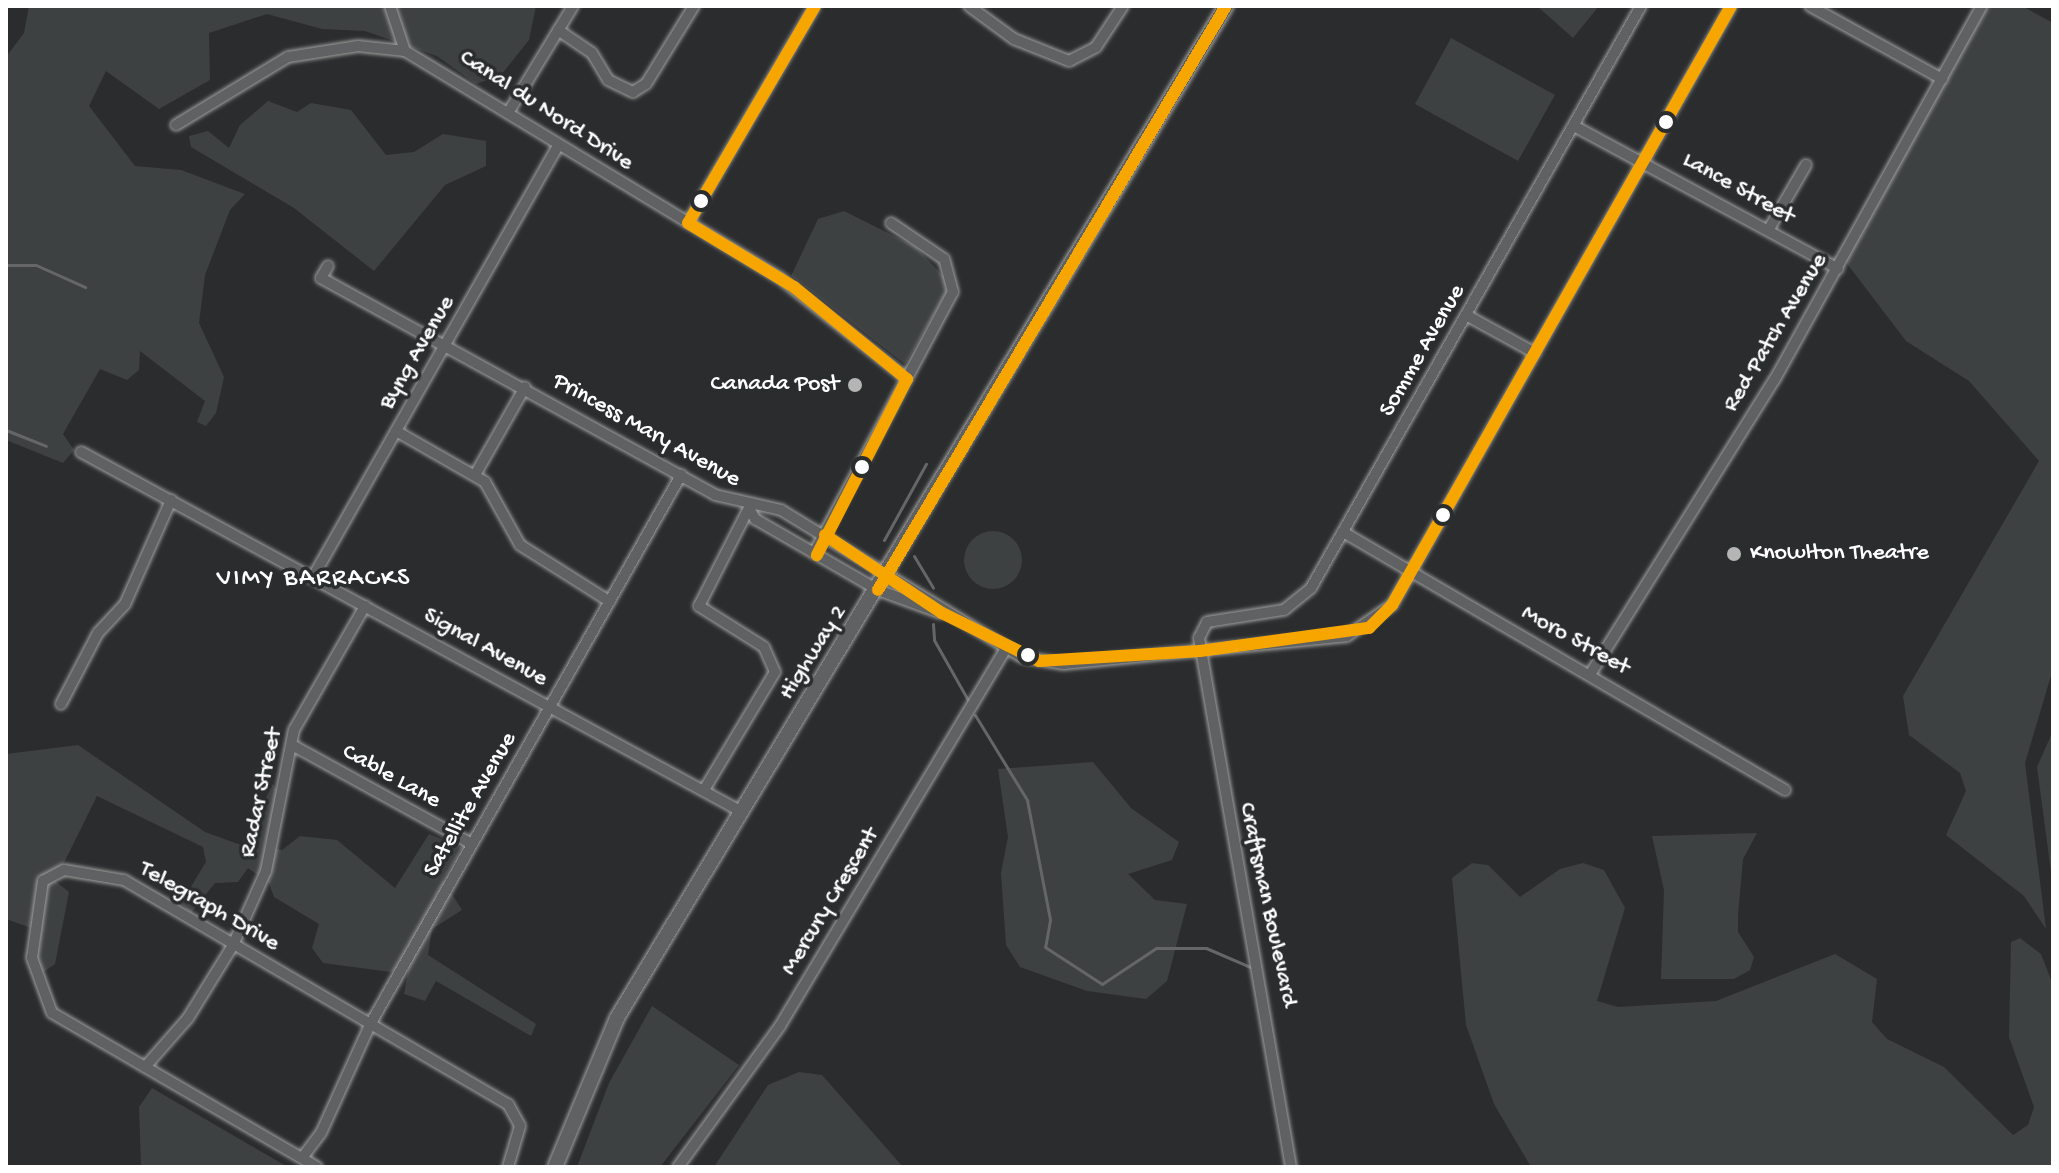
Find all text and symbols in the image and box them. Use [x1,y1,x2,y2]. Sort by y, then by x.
street label: Canal du Nord Drive [454,44,638,178]
unlabelled marker [1658,114,1674,130]
street label: Lance Street [1677,146,1799,232]
unlabelled marker [693,193,709,209]
street label: Red Patch Avenue [1717,248,1835,418]
street label: Somme Avenue [1374,280,1472,422]
street label: Byng Avenue [374,291,462,415]
street label: Princess Mary Avenue [547,367,745,495]
place label: Canada Post [711,371,839,399]
marker: Canada Post [846,376,864,394]
unlabelled marker [854,459,870,475]
unlabelled marker [1435,507,1451,523]
place label: Knowlton Theatre [1750,540,1929,568]
marker: Knowlton Theatre [1725,545,1743,563]
district label: VIMY BARRACKS [217,564,411,596]
street label: Moro Street [1516,599,1634,683]
street label: Highway 2 [774,600,854,706]
street label: Signal Avenue [418,602,552,694]
unlabelled marker [1020,647,1036,663]
street label: Radar Street [234,726,290,860]
street label: Satellite Avenue [418,727,524,883]
street label: Cable Lane [337,738,445,816]
street label: Craftsman Boulevard [1231,800,1303,1010]
street label: Mercury Crescent [776,823,886,981]
street label: Telegraph Drive [134,855,284,959]

